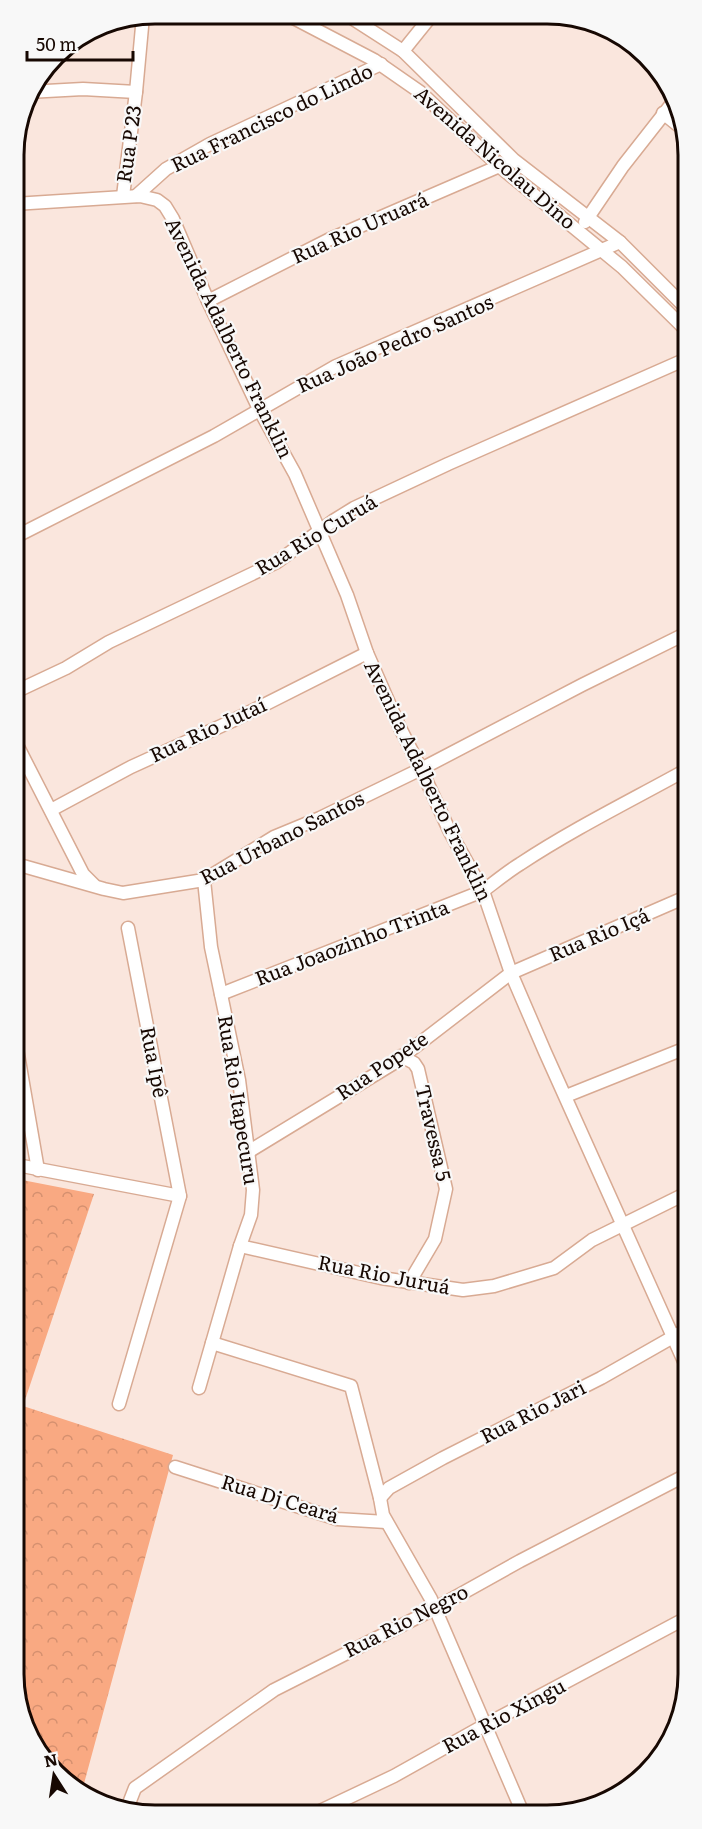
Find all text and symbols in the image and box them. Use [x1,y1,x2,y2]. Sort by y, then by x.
scale bar [27,24,134,62]
text: 50 m [36,30,77,57]
street label: Rua Francisco do Lindo [165,54,377,178]
street label: Avenida Nicolau Dino [409,78,584,235]
street label: Rua P 23 [107,103,147,184]
street label: Rua Rio Uruará [286,183,432,270]
street label: Avenida Adalberto Franklin [159,211,302,463]
street label: Rua João Pedro Santos [291,285,497,399]
street label: Rua Rio Curuá [248,485,382,581]
street label: Avenida Adalberto Franklin [358,654,501,906]
street label: Rua Rio Jutaí [144,688,271,768]
street label: Rua Urbano Santos [194,782,368,891]
street label: Rua Joaozinho Trinta [250,890,453,992]
street label: Rua Rio Içá [543,898,653,968]
street label: Rua Rio Itapecuru [212,1013,268,1187]
street label: Rua Popete [329,1022,433,1106]
street label: Rua Ipê [134,1023,178,1100]
street label: Travessa 5 [409,1081,461,1184]
street label: Rua Rio Juruá [316,1246,453,1301]
street label: Rua Rio Jari [474,1371,590,1450]
street label: Rua Dj Ceará [218,1465,343,1529]
street label: Rua Rio Negro [338,1575,473,1663]
street label: Rua Rio Xingu [436,1669,570,1759]
north arrow [24,1745,84,1805]
text: N [42,1746,60,1772]

